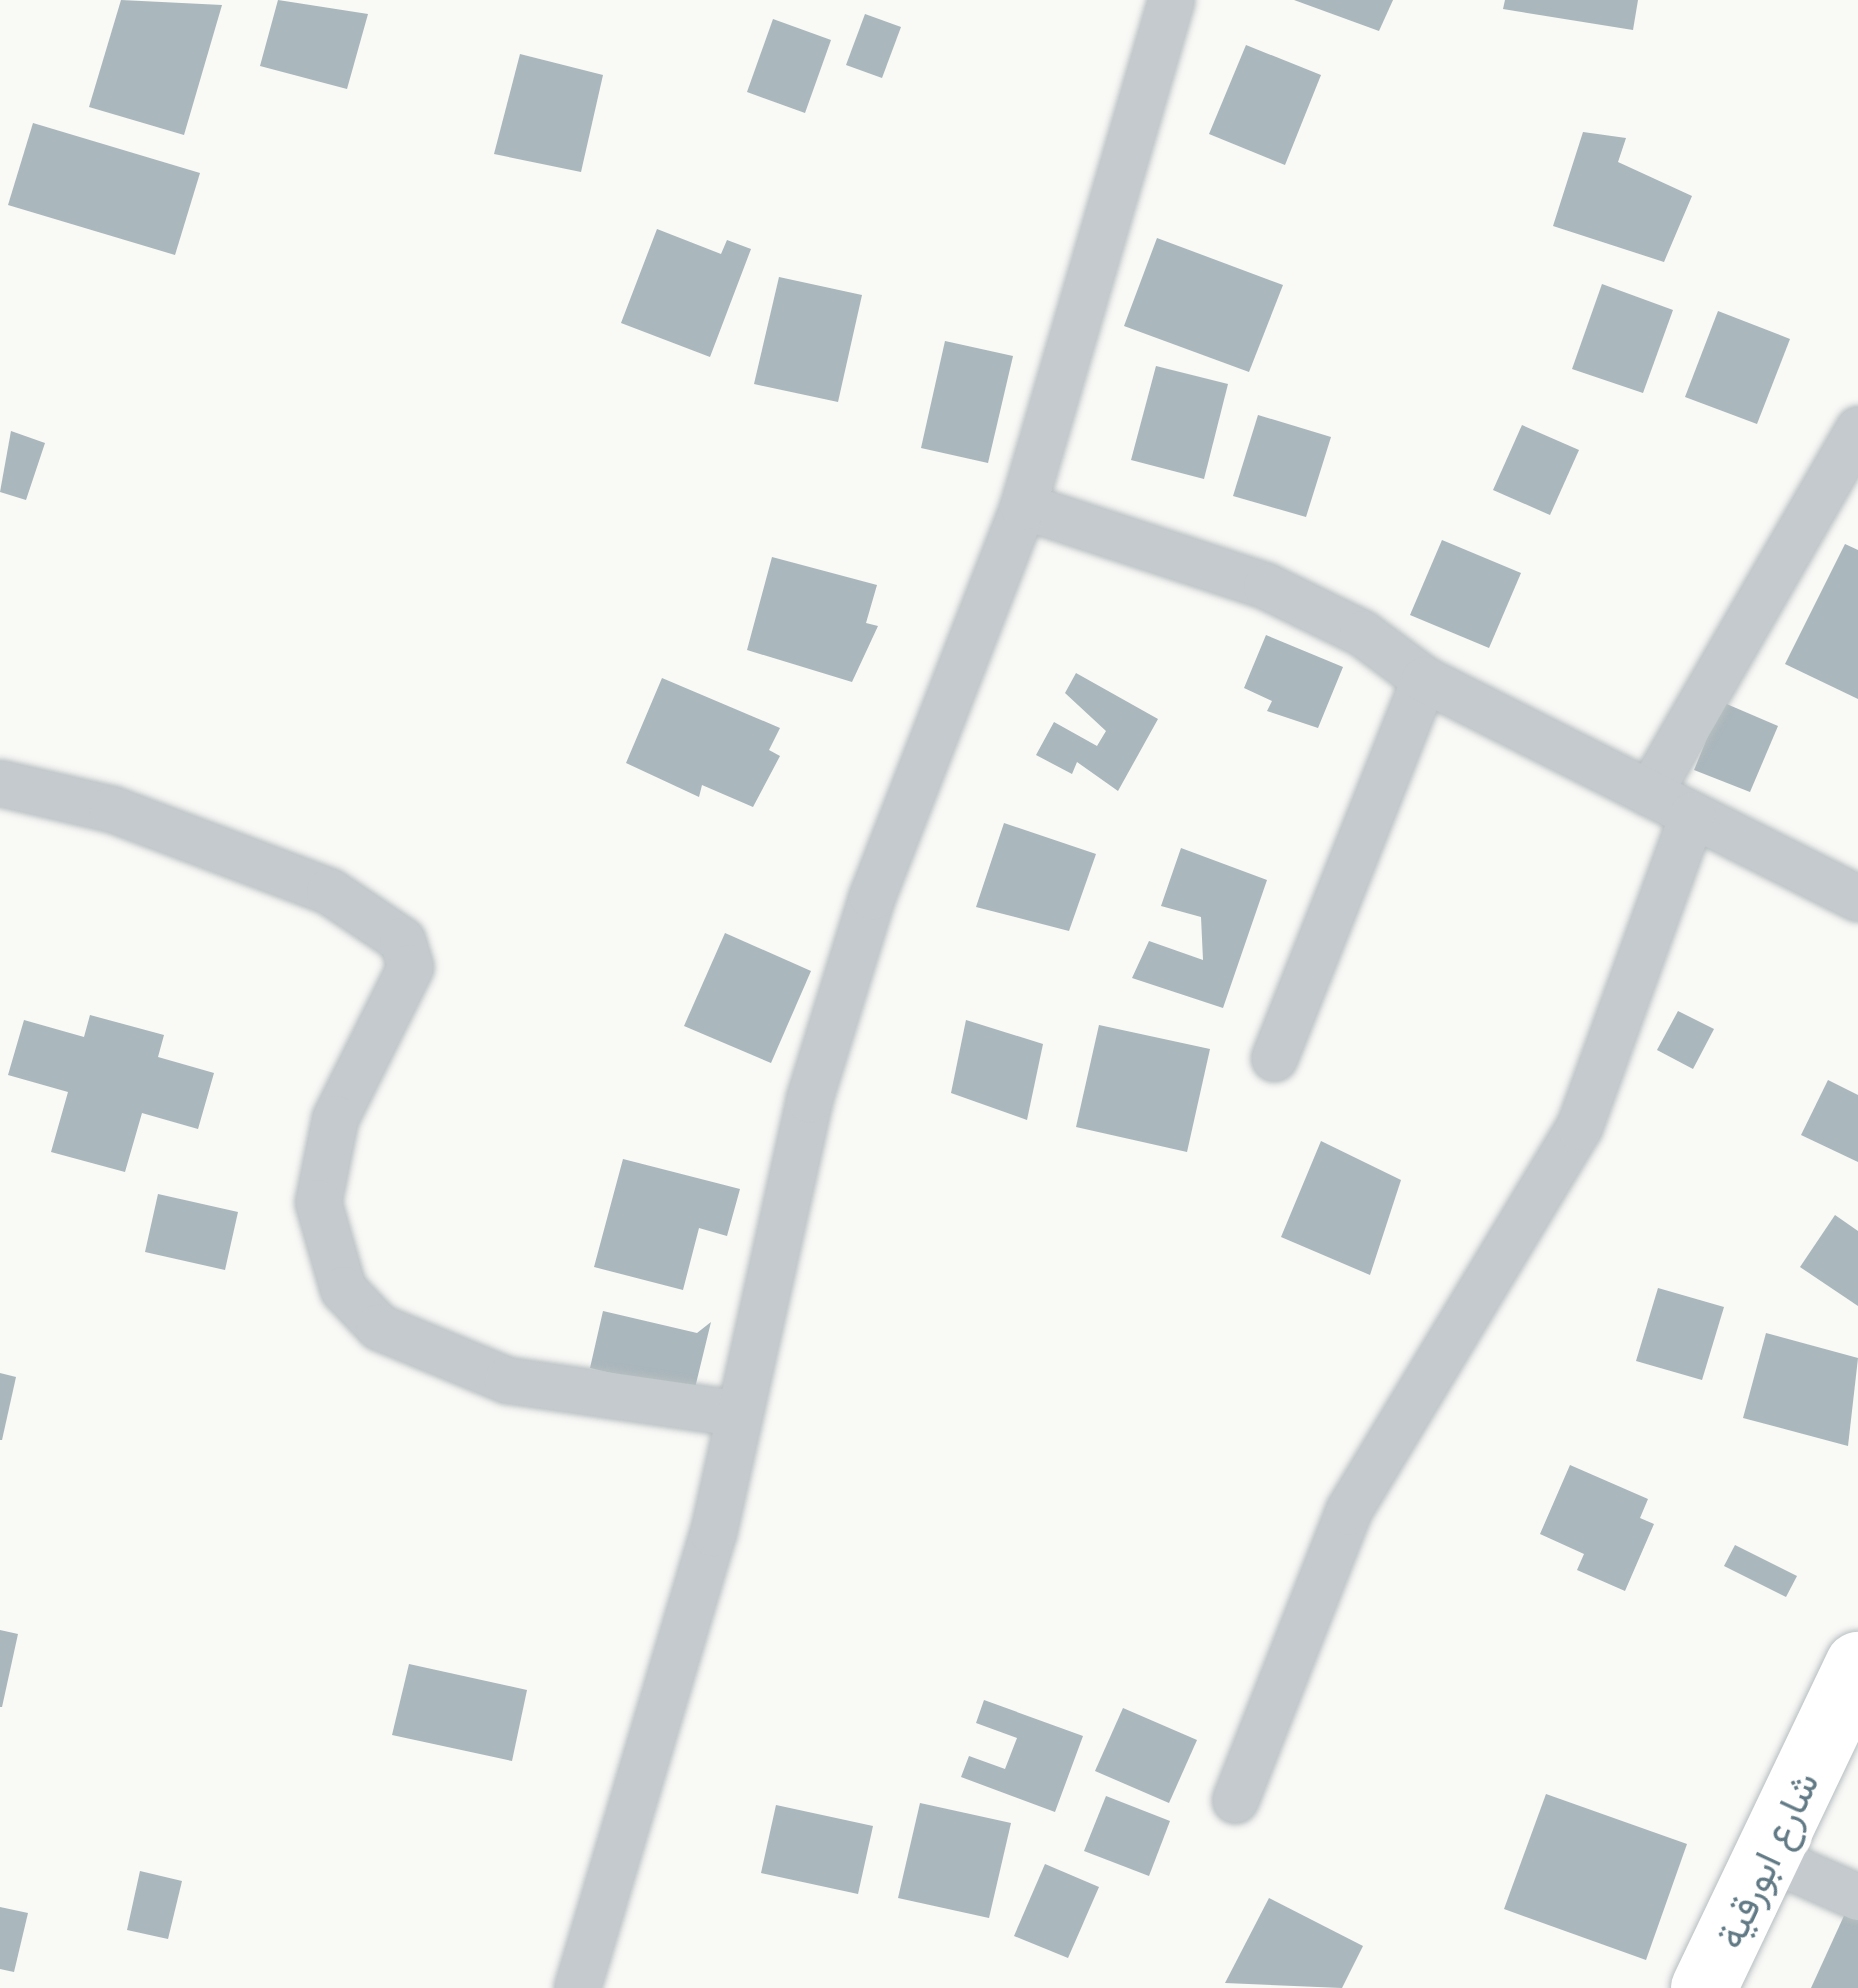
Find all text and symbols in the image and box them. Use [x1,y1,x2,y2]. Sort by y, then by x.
street label: شارع ابورقية [1706,1764,1828,1956]

